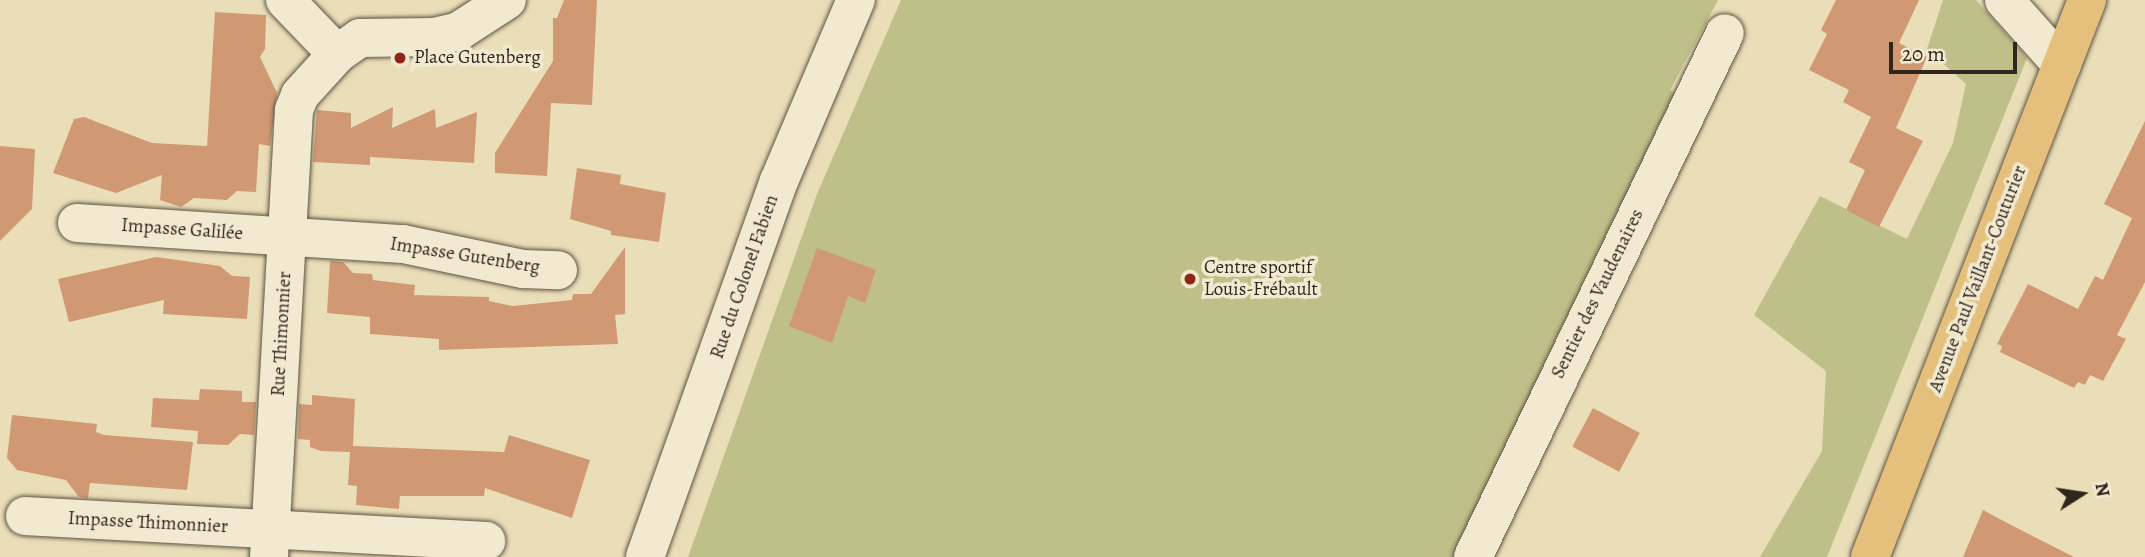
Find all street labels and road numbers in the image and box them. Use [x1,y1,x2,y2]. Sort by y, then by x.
street label: Avenue Paul Vaillant-Couturier [1924,163,2032,395]
street label: Rue du Colonel Fabien [706,192,784,362]
street label: Sentier des Vaudenaires [1547,206,1649,382]
street label: Impasse Galilée [120,214,244,246]
street label: Impasse Gutenberg [388,233,542,279]
street label: Rue Thimonnier [267,271,297,397]
street label: Impasse Thimonnier [67,507,229,539]

